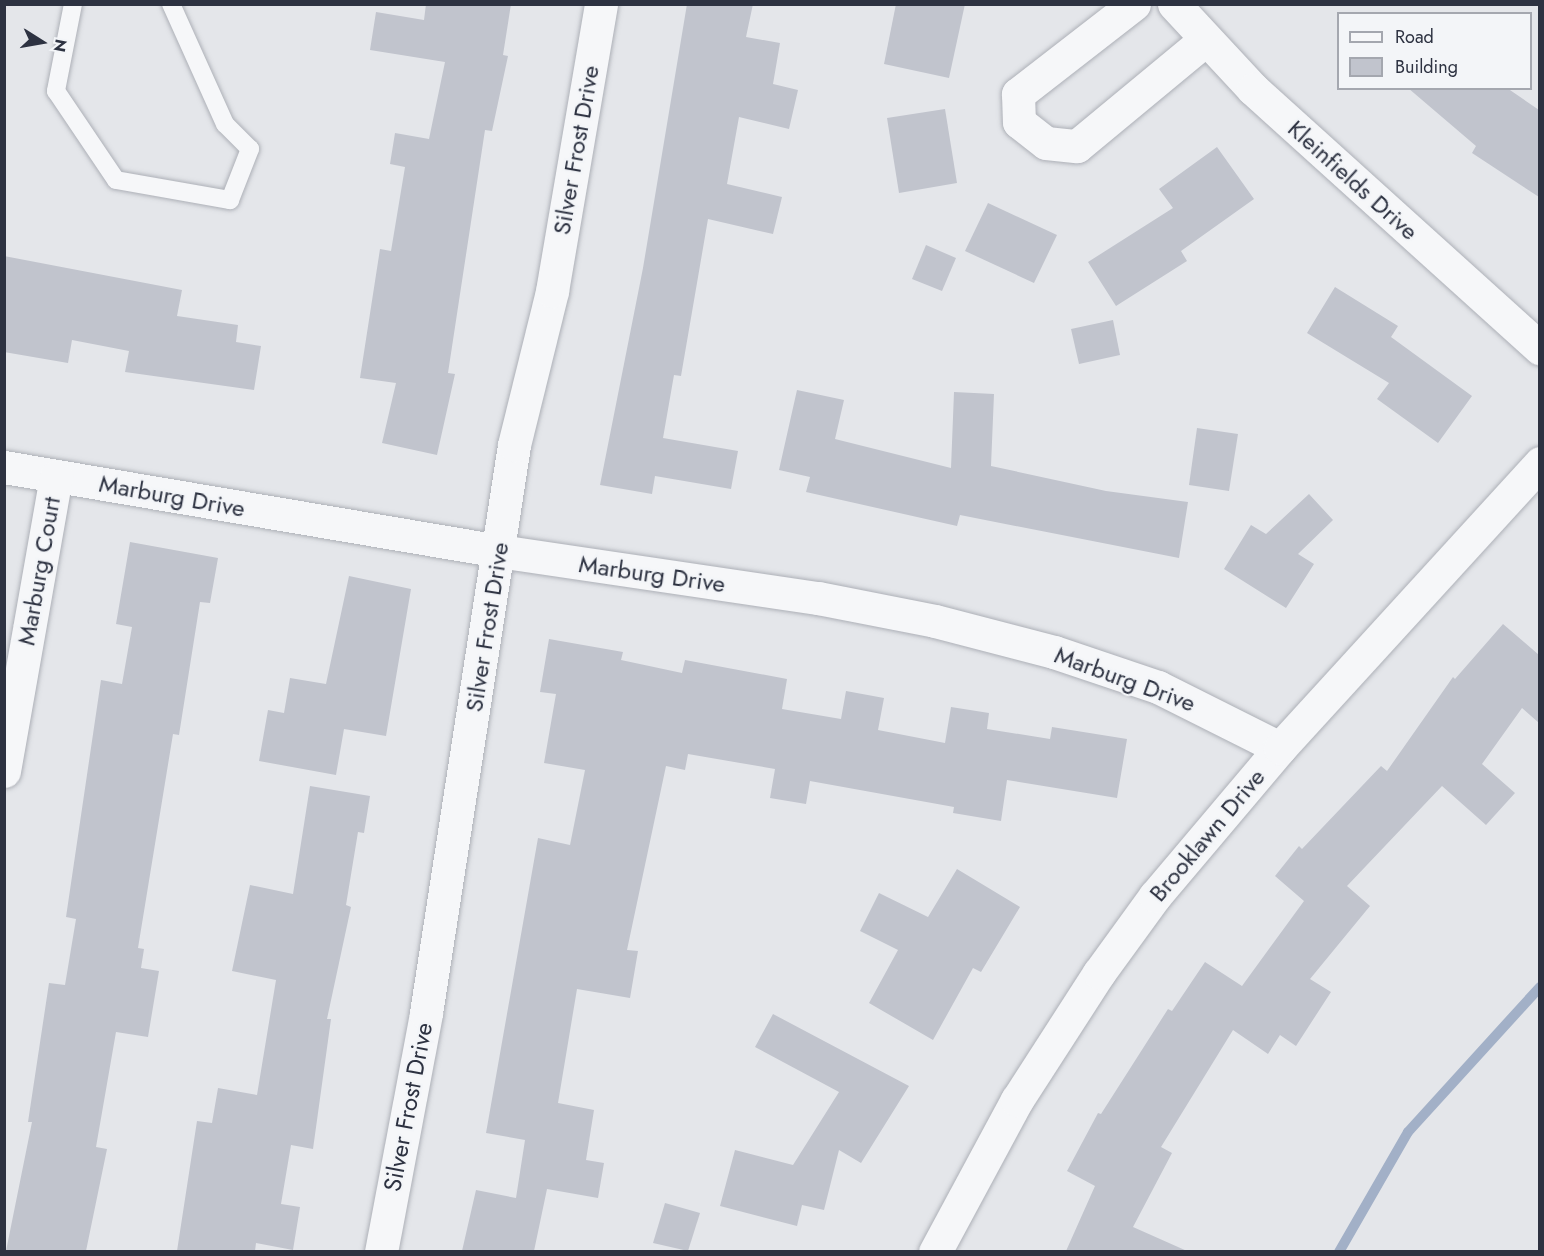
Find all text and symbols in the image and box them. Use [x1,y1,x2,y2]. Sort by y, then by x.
north arrow [12,12,72,72]
legend [1337,12,1532,90]
text: Road [1395,24,1434,50]
text: N [48,37,73,54]
text: Building [1395,54,1458,80]
street label: Silver Frost Drive [547,63,605,237]
street label: Kleinfields Drive [1282,114,1424,246]
street label: Marburg Drive [97,469,247,523]
street label: Marburg Court [12,494,66,648]
street label: Silver Frost Drive [459,540,515,714]
street label: Marburg Drive [577,549,727,599]
street label: Marburg Drive [1051,640,1199,718]
street label: Brooklawn Drive [1143,763,1271,907]
street label: Silver Frost Drive [378,1020,438,1194]

